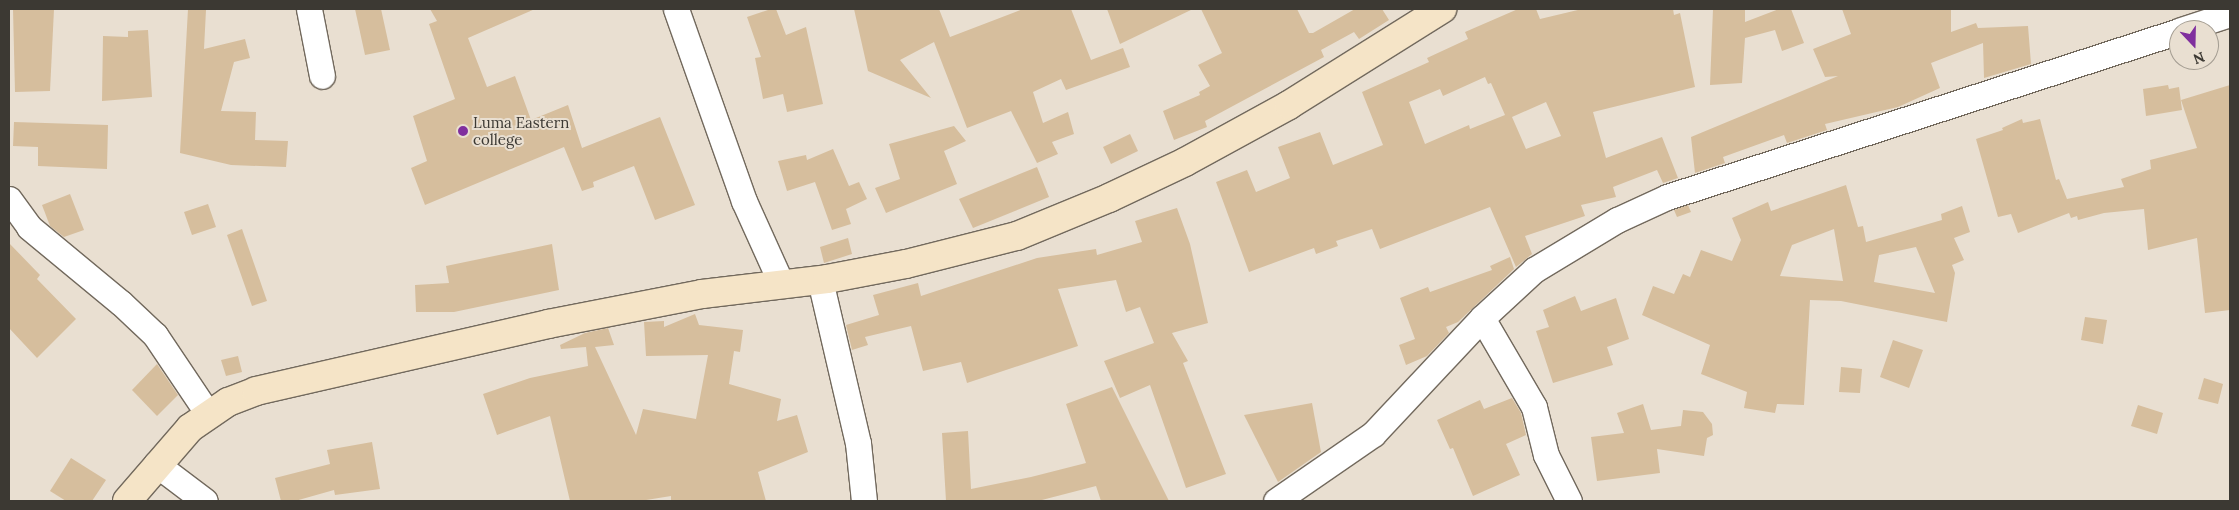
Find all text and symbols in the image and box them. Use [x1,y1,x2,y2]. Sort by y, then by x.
north arrow [2169,20,2219,70]
text: N [2191,48,2207,68]
place label: Luma Eastern college [473,113,569,148]
marker: Luma Eastern college [457,125,469,137]

